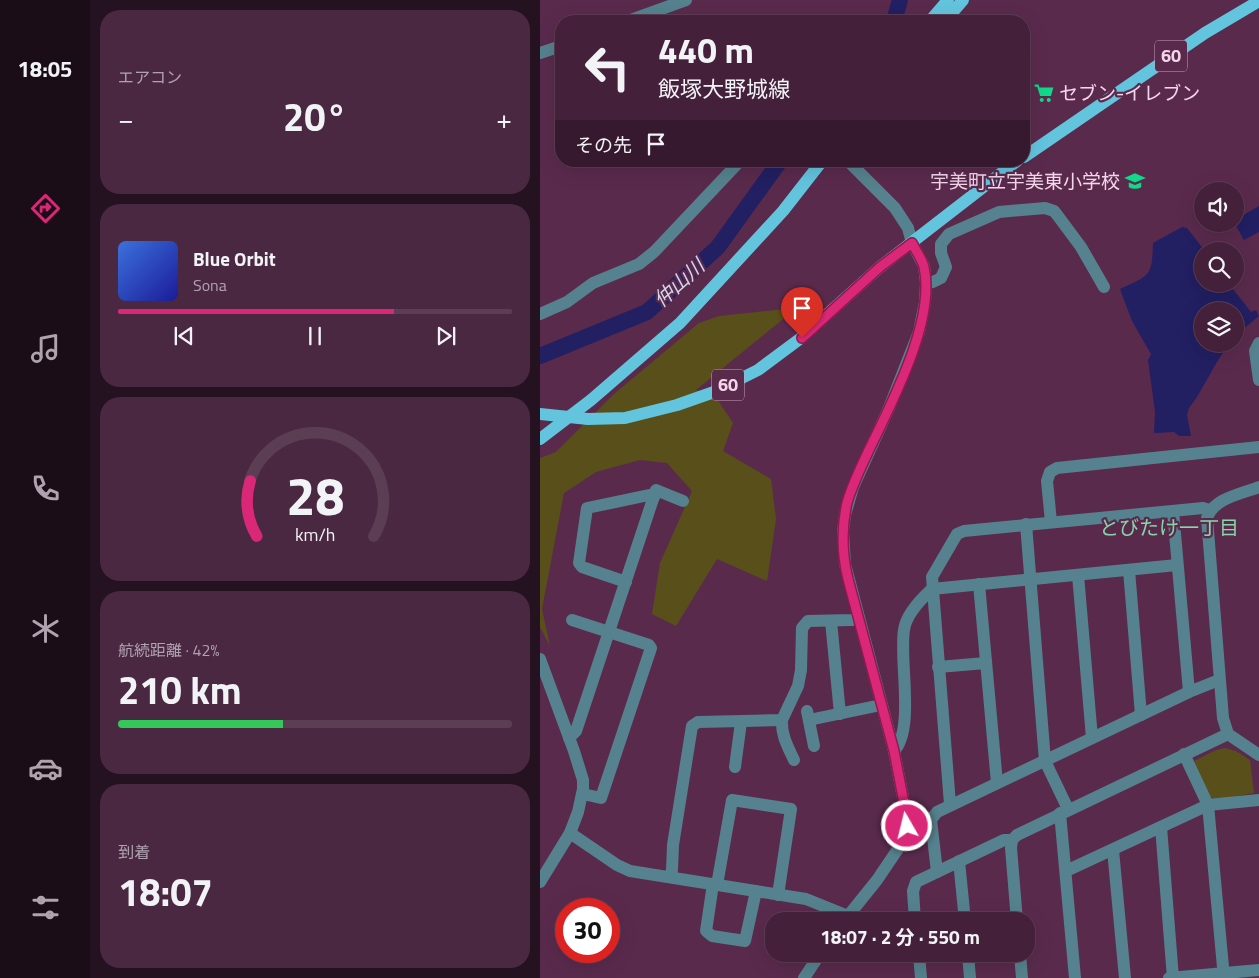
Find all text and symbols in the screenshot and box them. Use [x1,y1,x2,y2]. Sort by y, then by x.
text: 440 m [658,23,754,77]
icon: left [575,35,640,100]
road number: 60 [1155,40,1187,72]
text: 18:05 [18,52,72,86]
text: エアコン [118,65,182,89]
text: 飯塚大野城線 [658,72,790,106]
place label: セブン-イレブン [1059,78,1200,107]
supermarket icon: セブン-イレブン [1033,82,1055,104]
text: 20° [283,88,347,146]
text: − [118,97,134,140]
text: + [496,97,512,140]
text: その先 [575,130,632,159]
icon: arrive [642,130,670,158]
place label: 宇美町立宇美東小学校 [930,166,1120,195]
school or university icon: 宇美町立宇美東小学校 [1124,170,1146,192]
map controls [1194,182,1244,352]
button: sound [1194,182,1244,232]
icon: directions [28,191,63,226]
button: search [1194,242,1244,292]
text: Blue Orbit [193,244,276,273]
water label: 仲山川 [646,250,713,314]
text: Sona [193,273,227,297]
pin [781,287,823,338]
icon: arrive [788,294,816,322]
button: layers [1194,302,1244,352]
icon: previous [170,322,198,350]
icon: pause [301,322,329,350]
icon: next [432,322,460,350]
icon: music [28,331,63,366]
road number: 60 [712,370,744,400]
text: 28 [286,456,344,535]
icon: phone [28,471,63,506]
district label: とびたけ一丁目 [1099,512,1239,543]
text: km/h [295,521,335,548]
icon: climate [28,611,63,646]
text: 航続距離 · 42% [118,638,219,662]
text: 210 km [118,661,242,719]
icon: car [28,751,63,786]
position arrow [880,799,932,851]
text: 到着 [118,840,150,864]
text: 18:07 [118,863,213,921]
icon: filters [28,890,63,925]
speed limit sign: 30 [555,898,620,963]
text: 18:07 · 2 分 · 550 m [820,922,980,951]

